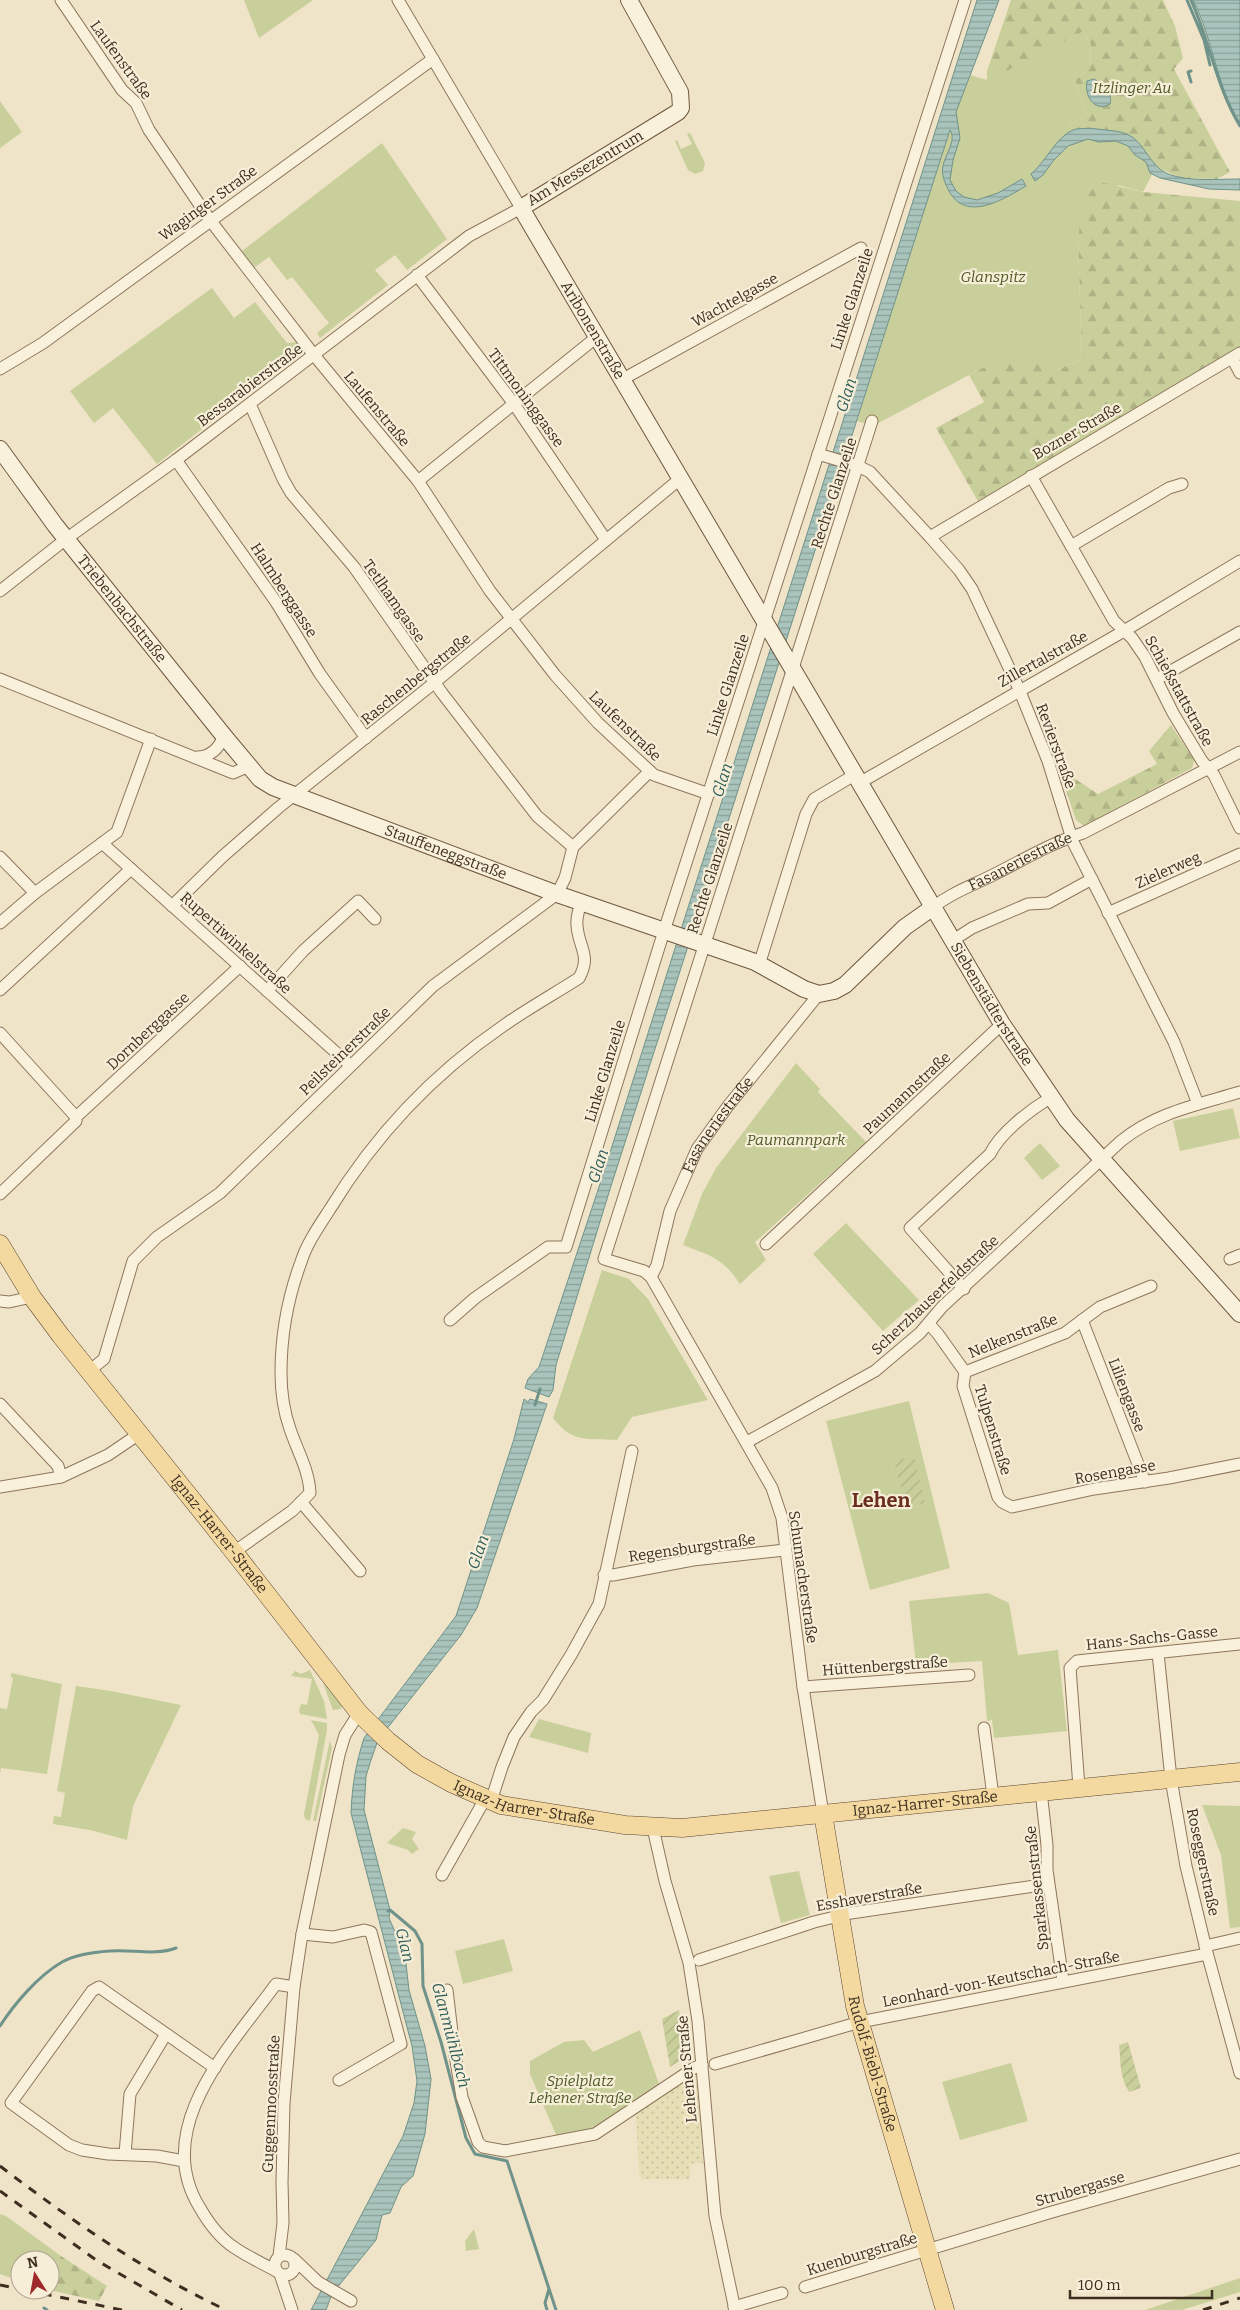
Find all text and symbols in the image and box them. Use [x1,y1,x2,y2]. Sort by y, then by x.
street label: Laufenstraße [86,17,156,103]
park label: Itzlinger Au [1093,79,1171,97]
street label: Am Messezentrum [524,126,647,210]
street label: Waginger Straße [155,161,261,245]
street label: Linke Glanzeile [827,246,877,352]
park label: Glanspitz [960,268,1026,286]
street label: Wachtelgasse [689,269,781,331]
street label: Aribonenstraße [557,278,629,382]
street label: Bessarabierstraße [194,340,306,430]
street label: Tittmoninggasse [484,345,568,451]
street label: Laufenstraße [340,368,414,450]
water label: Glan [832,376,860,414]
street label: Bozner Straße [1030,398,1124,464]
street label: Rechte Glanzeile [808,435,860,551]
street label: Halmberggasse [247,539,321,641]
street label: Triebenbachstraße [74,551,170,666]
street label: Tetlhamgasse [359,556,429,646]
street label: Zillertalstraße [995,627,1091,691]
street label: Raschenbergstraße [358,629,474,729]
street label: Linke Glanzeile [703,632,753,738]
street label: Schießstattstraße [1141,632,1217,750]
street label: Laufenstraße [585,687,665,765]
street label: Revierstraße [1032,701,1080,791]
water label: Glan [708,761,736,799]
street label: Rechte Glanzeile [684,820,736,936]
street label: Stauffeneggstraße [382,821,509,883]
street label: Fasaneriestraße [965,829,1075,894]
street label: Zielerweg [1133,848,1203,892]
street label: Rupertiwinkelstraße [177,888,295,998]
street label: Siebenstädterstraße [947,939,1037,1069]
street label: Dornberggasse [103,988,193,1074]
street label: Peilsteinerstraße [296,1003,394,1099]
street label: Linke Glanzeile [581,1018,629,1124]
street label: Paumannstraße [860,1048,954,1138]
street label: Fasaneriestraße [679,1073,757,1176]
park label: Paumannpark [747,1131,846,1149]
water label: Glan [584,1147,612,1185]
street label: Scherzhauserfeldstraße [868,1231,1002,1359]
street label: Nelkenstraße [966,1310,1060,1362]
street label: Liliengasse [1105,1355,1149,1435]
street label: Tulpenstraße [971,1383,1015,1477]
street label: Rosengasse [1073,1456,1157,1488]
street label: Ignaz-Harrer-Straße [167,1471,272,1597]
district label: Lehen [852,1488,910,1512]
street label: Schumacherstraße [785,1510,821,1644]
street label: Regensburgstraße [627,1530,757,1566]
water label: Glan [463,1533,493,1571]
street label: Hans-Sachs-Gasse [1085,1622,1219,1654]
street label: Hüttenbergstraße [822,1653,948,1679]
street label: Ignaz-Harrer-Straße [451,1776,596,1829]
street label: Ignaz-Harrer-Straße [852,1787,999,1820]
street label: Roseggerstraße [1183,1807,1223,1917]
street label: Sparkassenstraße [1022,1825,1052,1951]
street label: Esshaverstraße [814,1879,924,1915]
water label: Glan [392,1926,418,1964]
street label: Leonhard-von-Keutschach-Straße [881,1947,1121,2011]
water label: Glanmühlbach [428,1980,474,2090]
street label: Rudolf-Biebl-Straße [844,1995,901,2134]
street label: Lehener Straße [673,2015,701,2123]
street label: Guggenmoosstraße [258,2035,284,2173]
park label: Spielplatz Lehener Straße [529,2072,632,2107]
street label: Strubergasse [1033,2168,1127,2210]
street label: Kuenburgstraße [805,2229,919,2279]
north arrow [10,2250,60,2300]
text: N [26,2253,40,2272]
scale bar [1070,2268,1212,2300]
text: 100 m [1078,2276,1121,2294]

